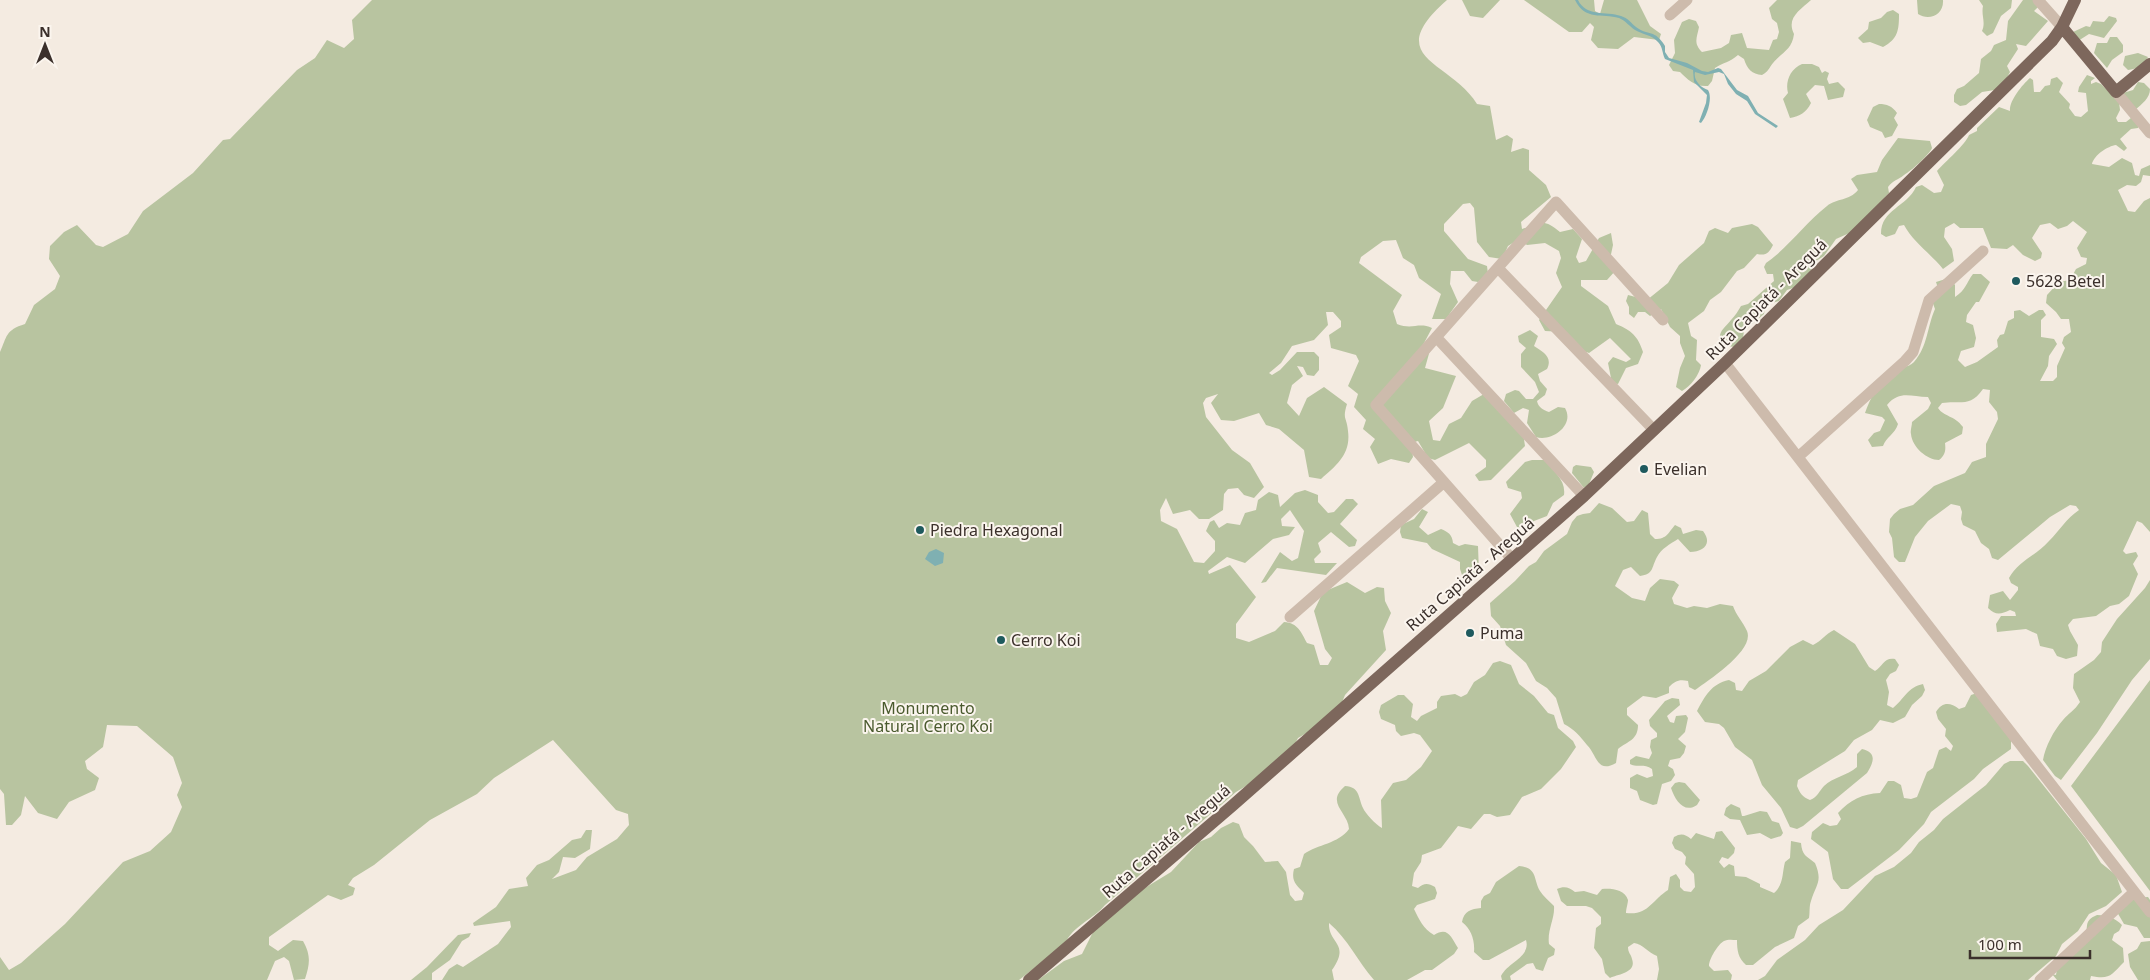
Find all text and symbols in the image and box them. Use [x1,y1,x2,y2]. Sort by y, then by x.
north arrow [20,20,70,70]
text: N [39,22,51,41]
street label: Ruta Capiatá - Areguá [1701,234,1831,364]
place label: 5628 Betel [2026,270,2105,292]
marker: 5628 Betel [2010,275,2022,287]
place label: Evelian [1654,458,1707,480]
marker: Evelian [1638,463,1650,475]
street label: Ruta Capiatá - Areguá [1401,512,1539,636]
place label: Piedra Hexagonal [930,519,1063,541]
marker: Piedra Hexagonal [914,524,926,536]
place label: Puma [1480,622,1524,644]
marker: Puma [1464,627,1476,639]
place label: Cerro Koi [1011,629,1081,651]
marker: Cerro Koi [995,634,1007,646]
park label: Monumento Natural Cerro Koi [863,697,993,737]
street label: Ruta Capiatá - Areguá [1097,779,1235,903]
scale bar [1970,928,2090,960]
text: 100 m [1978,934,2022,954]

